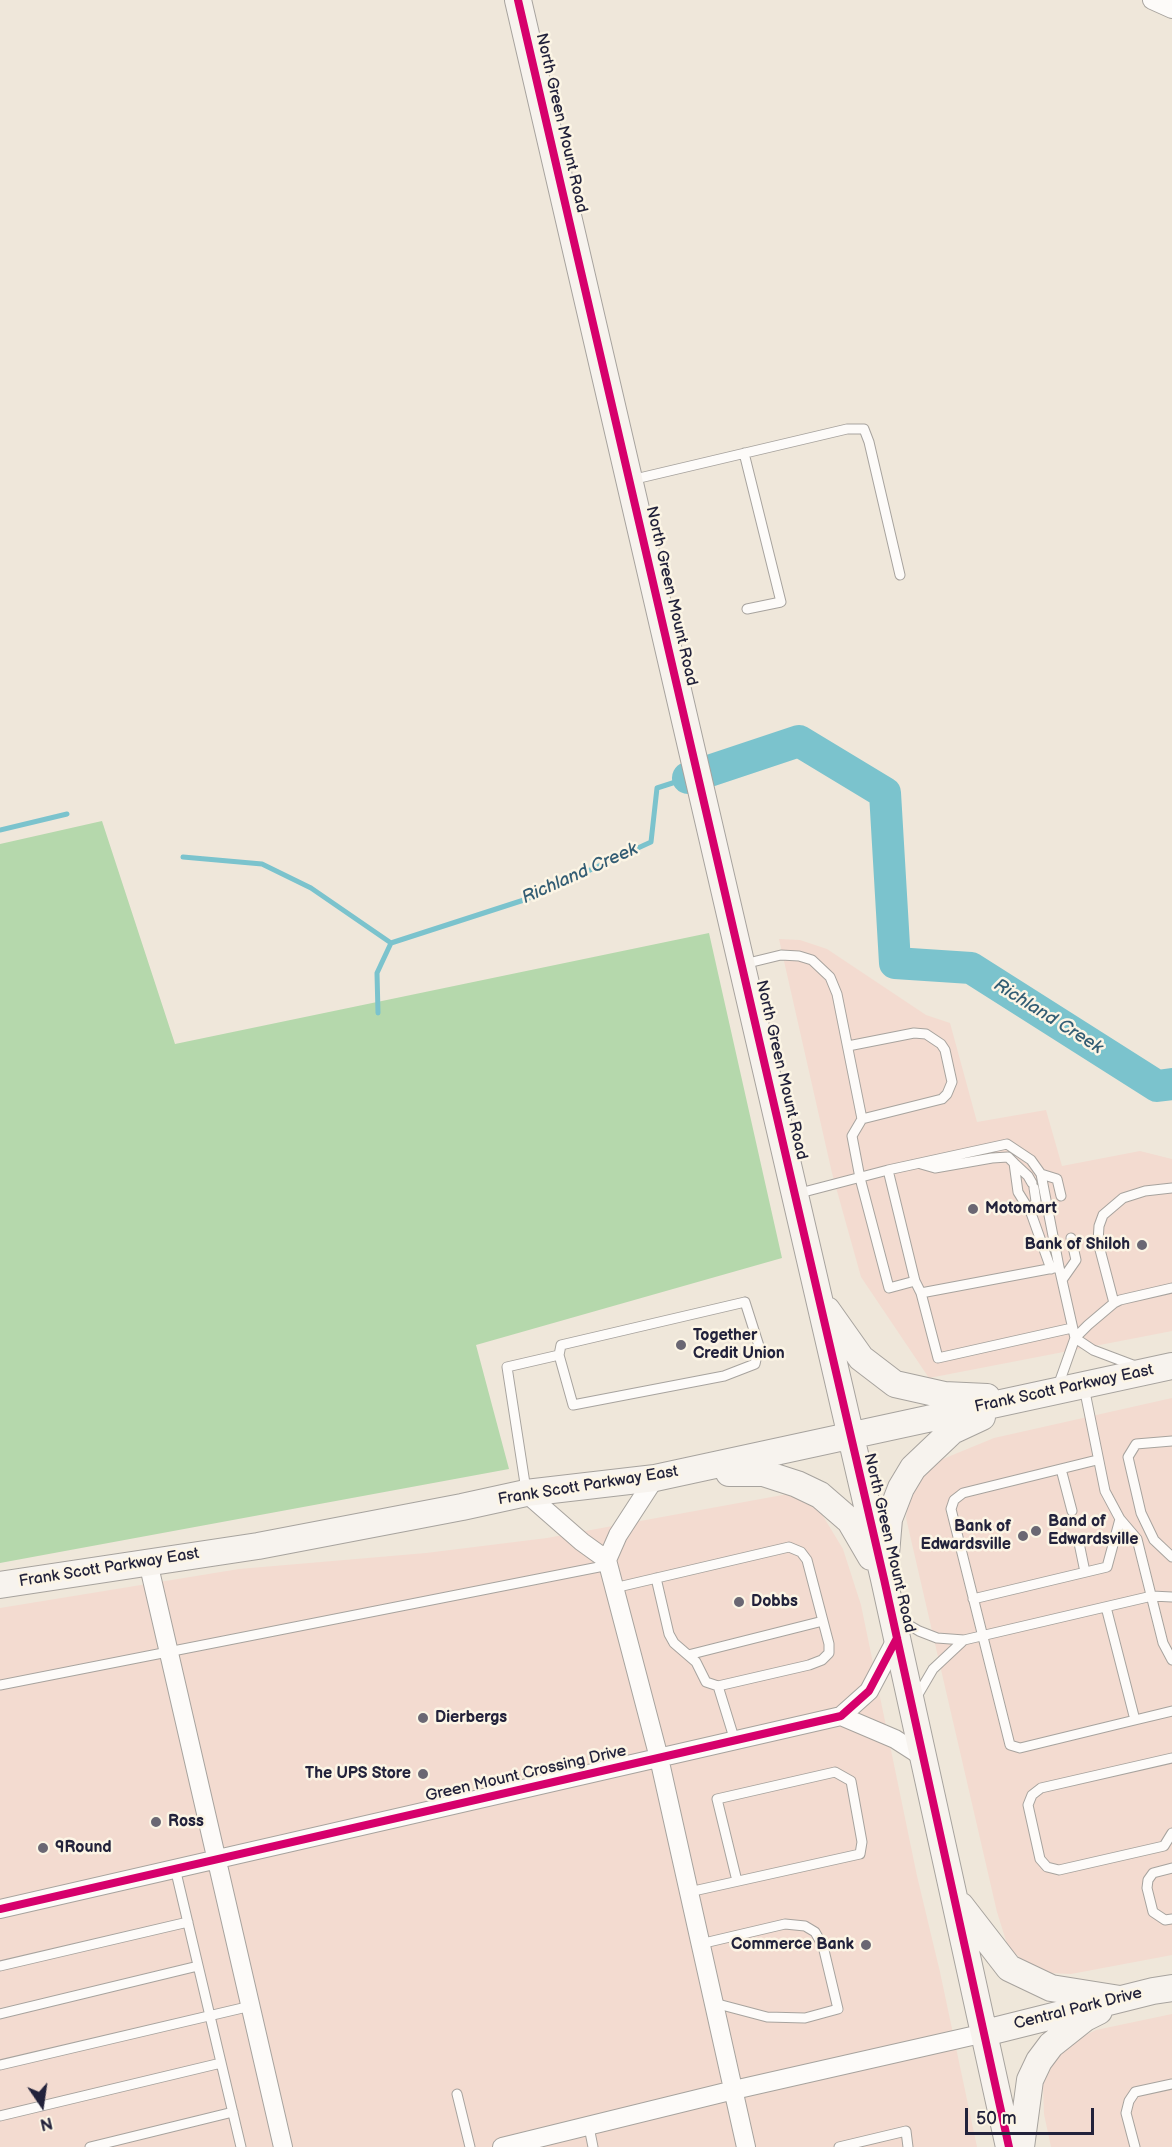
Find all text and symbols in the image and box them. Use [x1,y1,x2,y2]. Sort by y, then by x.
street label: North Green Mount Road [531,31,591,215]
street label: North Green Mount Road [641,504,701,688]
water label: Richland Creek [519,839,641,909]
water label: Richland Creek [989,975,1107,1059]
street label: North Green Mount Road [751,978,811,1162]
place label: Motomart [985,1199,1057,1219]
marker: Motomart [966,1202,980,1216]
place label: Bank of Shiloh [1024,1235,1130,1255]
marker: Bank of Shiloh [1135,1238,1149,1252]
place label: Together Credit Union [693,1326,785,1364]
marker: Together Credit Union [674,1338,688,1352]
street label: Frank Scott Parkway East [973,1361,1155,1417]
street label: North Green Mount Road [859,1451,919,1635]
street label: Frank Scott Parkway East [497,1462,679,1510]
place label: Band of Edwardsville [1048,1512,1138,1550]
place label: Bank of Edwardsville [921,1517,1011,1555]
marker: Band of Edwardsville [1029,1524,1043,1538]
marker: Bank of Edwardsville [1016,1529,1030,1543]
street label: Frank Scott Parkway East [18,1544,200,1592]
place label: Dobbs [751,1592,798,1612]
marker: Dobbs [732,1595,746,1609]
place label: Dierbergs [435,1708,507,1728]
marker: Dierbergs [416,1711,430,1725]
street label: Green Mount Crossing Drive [424,1742,628,1806]
place label: The UPS Store [305,1764,411,1784]
marker: The UPS Store [416,1767,430,1781]
place label: Ross [168,1812,204,1832]
marker: Ross [149,1815,163,1829]
place label: 9Round [55,1838,112,1858]
marker: 9Round [36,1841,50,1855]
place label: Commerce Bank [731,1935,854,1955]
marker: Commerce Bank [859,1938,873,1952]
street label: Central Park Drive [1012,1984,1144,2034]
north arrow [12,2075,72,2135]
scale bar [968,2096,1097,2134]
text: 50 m [976,2108,1017,2129]
text: N [38,2112,54,2134]

